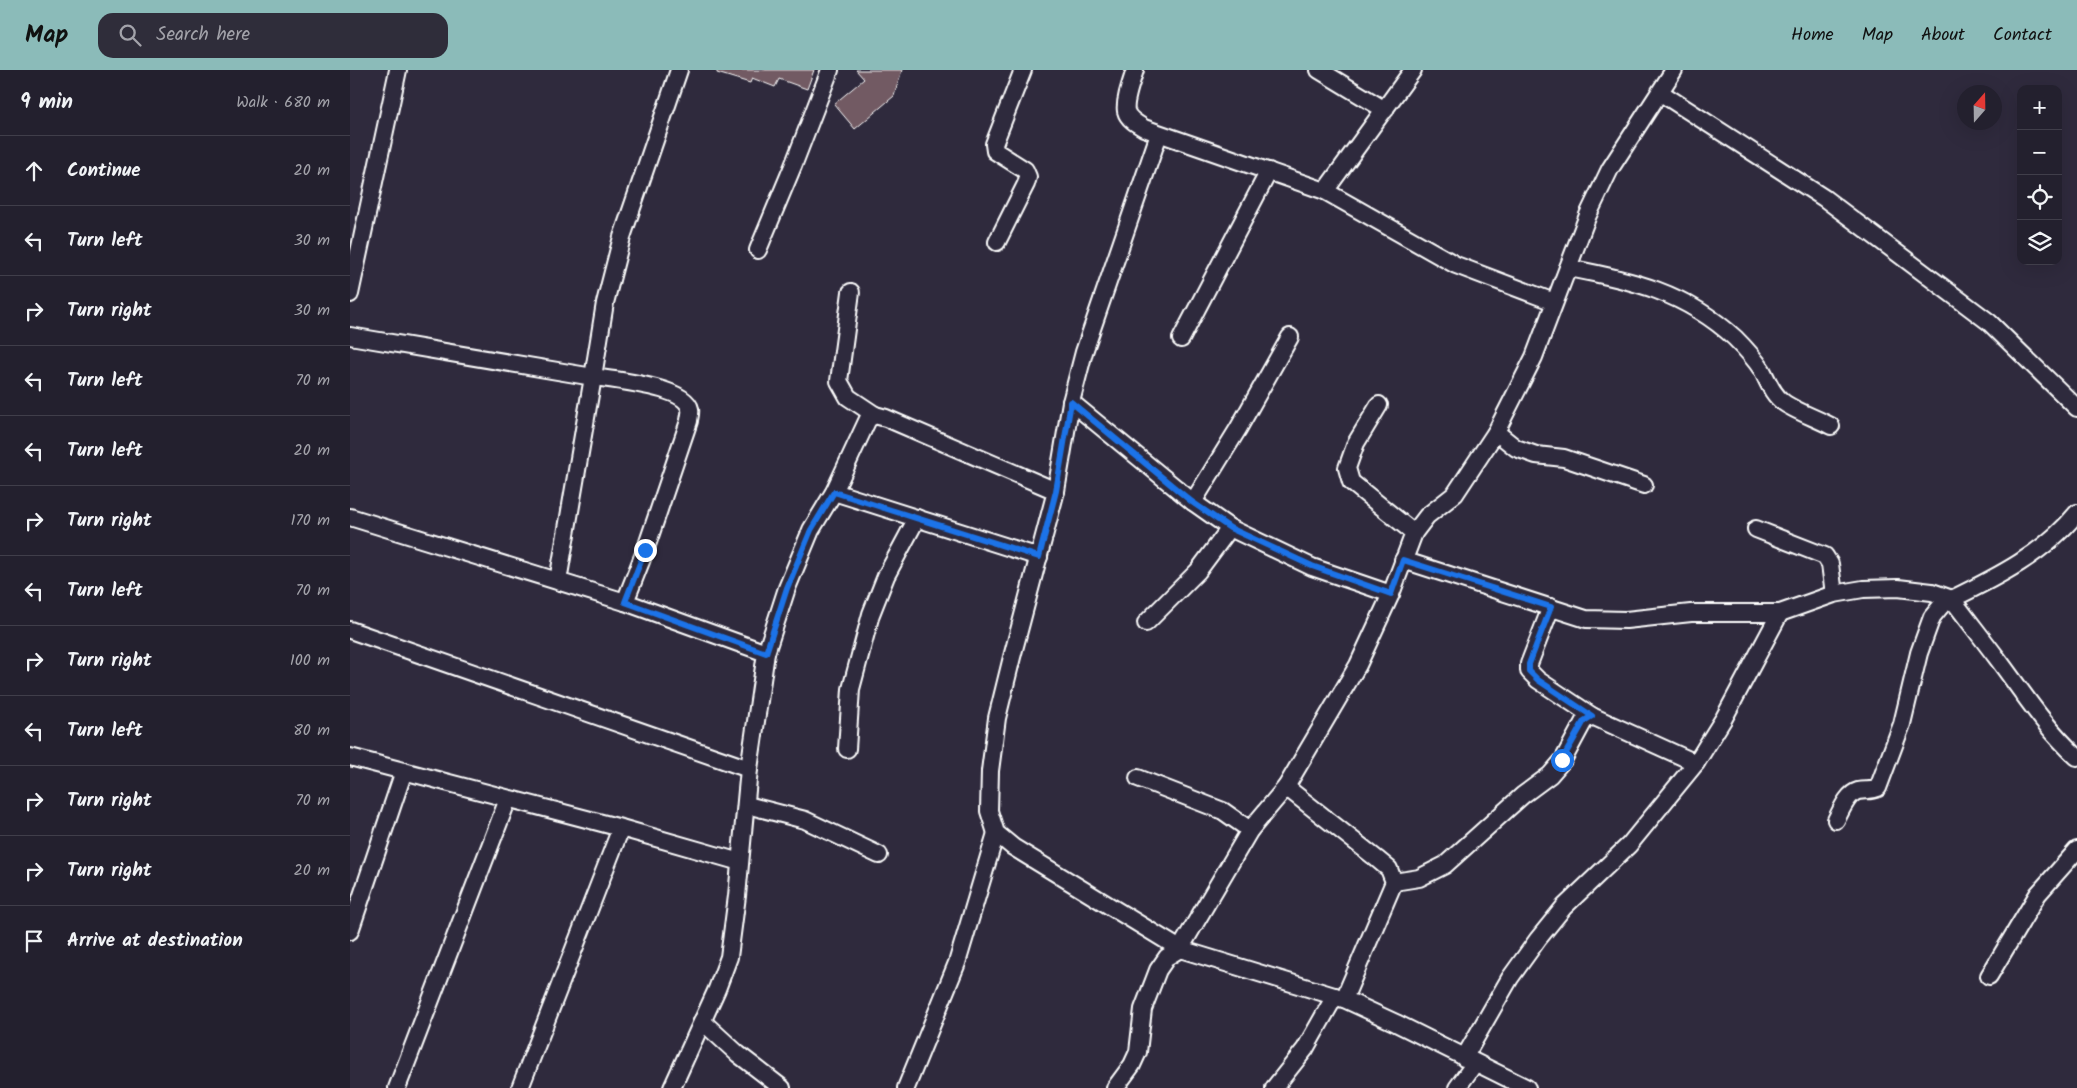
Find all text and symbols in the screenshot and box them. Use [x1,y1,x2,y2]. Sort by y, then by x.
search box [98,13,448,58]
text: Map [25,16,68,55]
text: Search here [156,20,250,50]
icon: search [116,21,144,49]
text: Home [1791,21,1834,50]
text: Map [1862,21,1893,50]
text: About [1921,21,1965,50]
text: Contact [1993,21,2052,50]
north arrow [1957,85,2002,130]
map controls [2017,85,2062,265]
button: + [2017,85,2062,130]
text: 9 min [20,86,73,119]
text: Walk · 680 m [236,90,330,115]
button: − [2017,130,2062,175]
text: Continue [67,156,140,186]
icon: ahead [20,157,48,185]
text: 20 m [294,158,330,183]
button: locate [2017,175,2062,220]
button: layers [2017,220,2062,265]
text: Turn left [67,226,142,256]
icon: left [20,227,48,255]
text: 30 m [294,228,330,253]
text: Turn right [67,296,152,326]
icon: right [20,297,48,325]
text: 30 m [294,298,330,323]
text: Turn left [67,366,142,396]
icon: left [20,367,48,395]
text: 70 m [295,368,330,393]
text: Turn left [67,436,142,466]
icon: left [20,437,48,465]
text: 20 m [294,438,330,463]
text: Turn right [67,506,152,536]
icon: right [20,507,48,535]
text: 170 m [290,508,330,533]
route end [634,539,657,562]
text: Turn left [67,576,142,606]
icon: left [20,577,48,605]
text: 70 m [295,578,330,603]
text: Turn right [67,646,152,676]
icon: right [20,647,48,675]
text: 100 m [290,648,330,673]
text: Turn left [67,716,142,746]
icon: left [20,717,48,745]
text: 80 m [293,718,330,743]
route start [1551,749,1574,772]
text: Turn right [67,786,152,816]
icon: right [20,787,48,815]
text: 70 m [295,788,330,813]
text: Turn right [67,856,152,886]
icon: right [20,857,48,885]
text: 20 m [294,858,330,883]
text: Arrive at destination [67,926,243,956]
icon: arrive [20,927,48,955]

